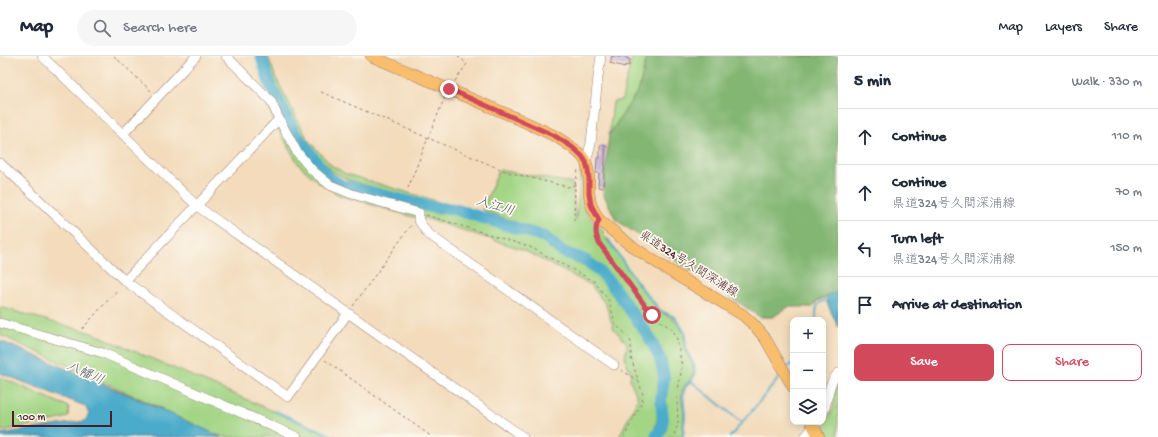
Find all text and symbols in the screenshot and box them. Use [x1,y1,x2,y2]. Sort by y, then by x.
search box [77,10,357,46]
text: Map [20,16,53,39]
icon: search [91,17,113,39]
text: Search here [123,19,197,37]
text: Map [999,19,1023,36]
text: Layers [1045,19,1082,36]
text: Share [1104,19,1138,36]
text: 5 min [854,72,891,92]
text: Walk · 330 m [1072,75,1142,90]
route end [440,80,458,98]
icon: ahead [854,126,876,148]
text: Continue [892,128,946,146]
text: 110 m [1112,129,1142,144]
text: Continue [892,174,946,192]
icon: ahead [854,182,876,204]
text: 70 m [1116,185,1142,200]
water label: 入江川 [474,193,516,220]
text: 県道324号久間深浦線 [892,197,1015,212]
street label: 県道324号久間深浦線 [636,228,740,301]
text: Turn left [892,230,943,248]
icon: left [854,238,876,260]
text: 150 m [1110,241,1142,256]
text: 県道324号久間深浦線 [892,253,1015,268]
icon: arrive [854,294,876,316]
text: Arrive at destination [892,296,1022,314]
route start [643,306,661,324]
map controls [790,317,826,425]
button: + [790,317,826,353]
button: Save [854,344,994,381]
button: Share [1002,344,1142,381]
button: − [790,353,826,389]
water label: 八幡川 [64,358,106,389]
button: layers [790,389,826,425]
scale bar [12,409,112,428]
text: 100 m [18,412,45,424]

